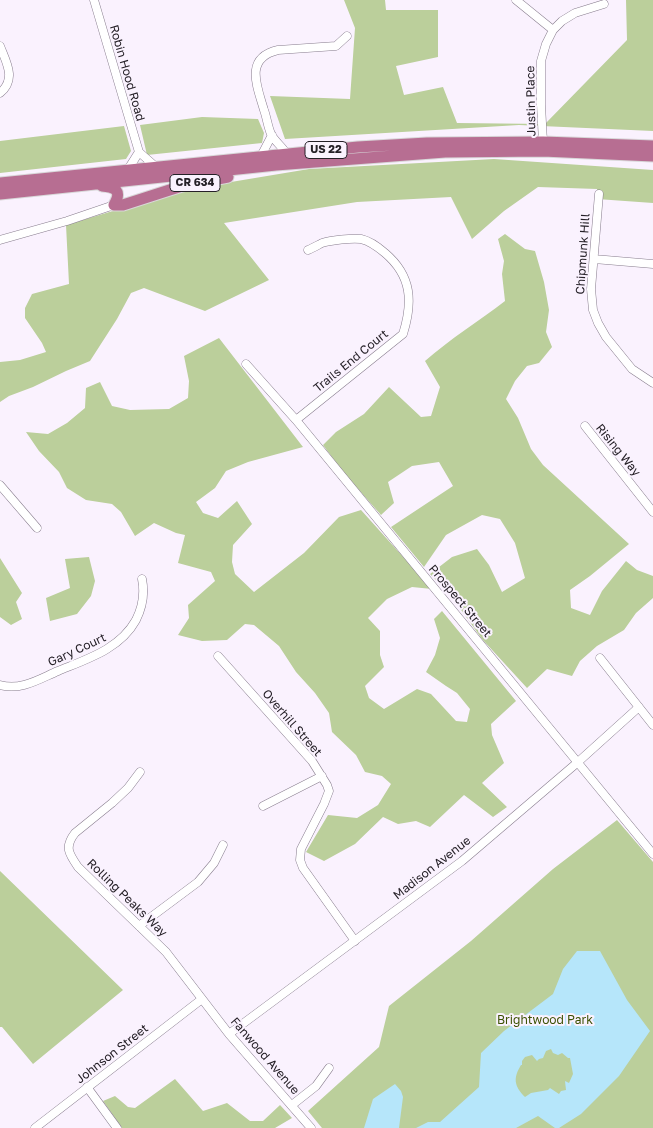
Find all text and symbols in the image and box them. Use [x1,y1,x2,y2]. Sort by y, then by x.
street label: Robin Hood Road [106,23,148,123]
street label: Justin Place [523,66,539,136]
road number: US 22 [305,142,347,158]
road number: CR 634 [170,174,220,192]
street label: Chipmunk Hill [573,213,593,295]
street label: Trails End Court [311,327,391,395]
street label: Rising Way [593,421,643,479]
street label: Prospect Street [426,562,494,640]
street label: Gary Court [46,630,108,670]
street label: Overhill Street [259,687,325,759]
street label: Madison Avenue [391,833,473,903]
street label: Rolling Peaks Way [84,856,170,940]
park label: Brightwood Park [497,1013,593,1027]
street label: Fanwood Avenue [228,1014,302,1098]
street label: Johnson Street [73,1021,151,1087]

